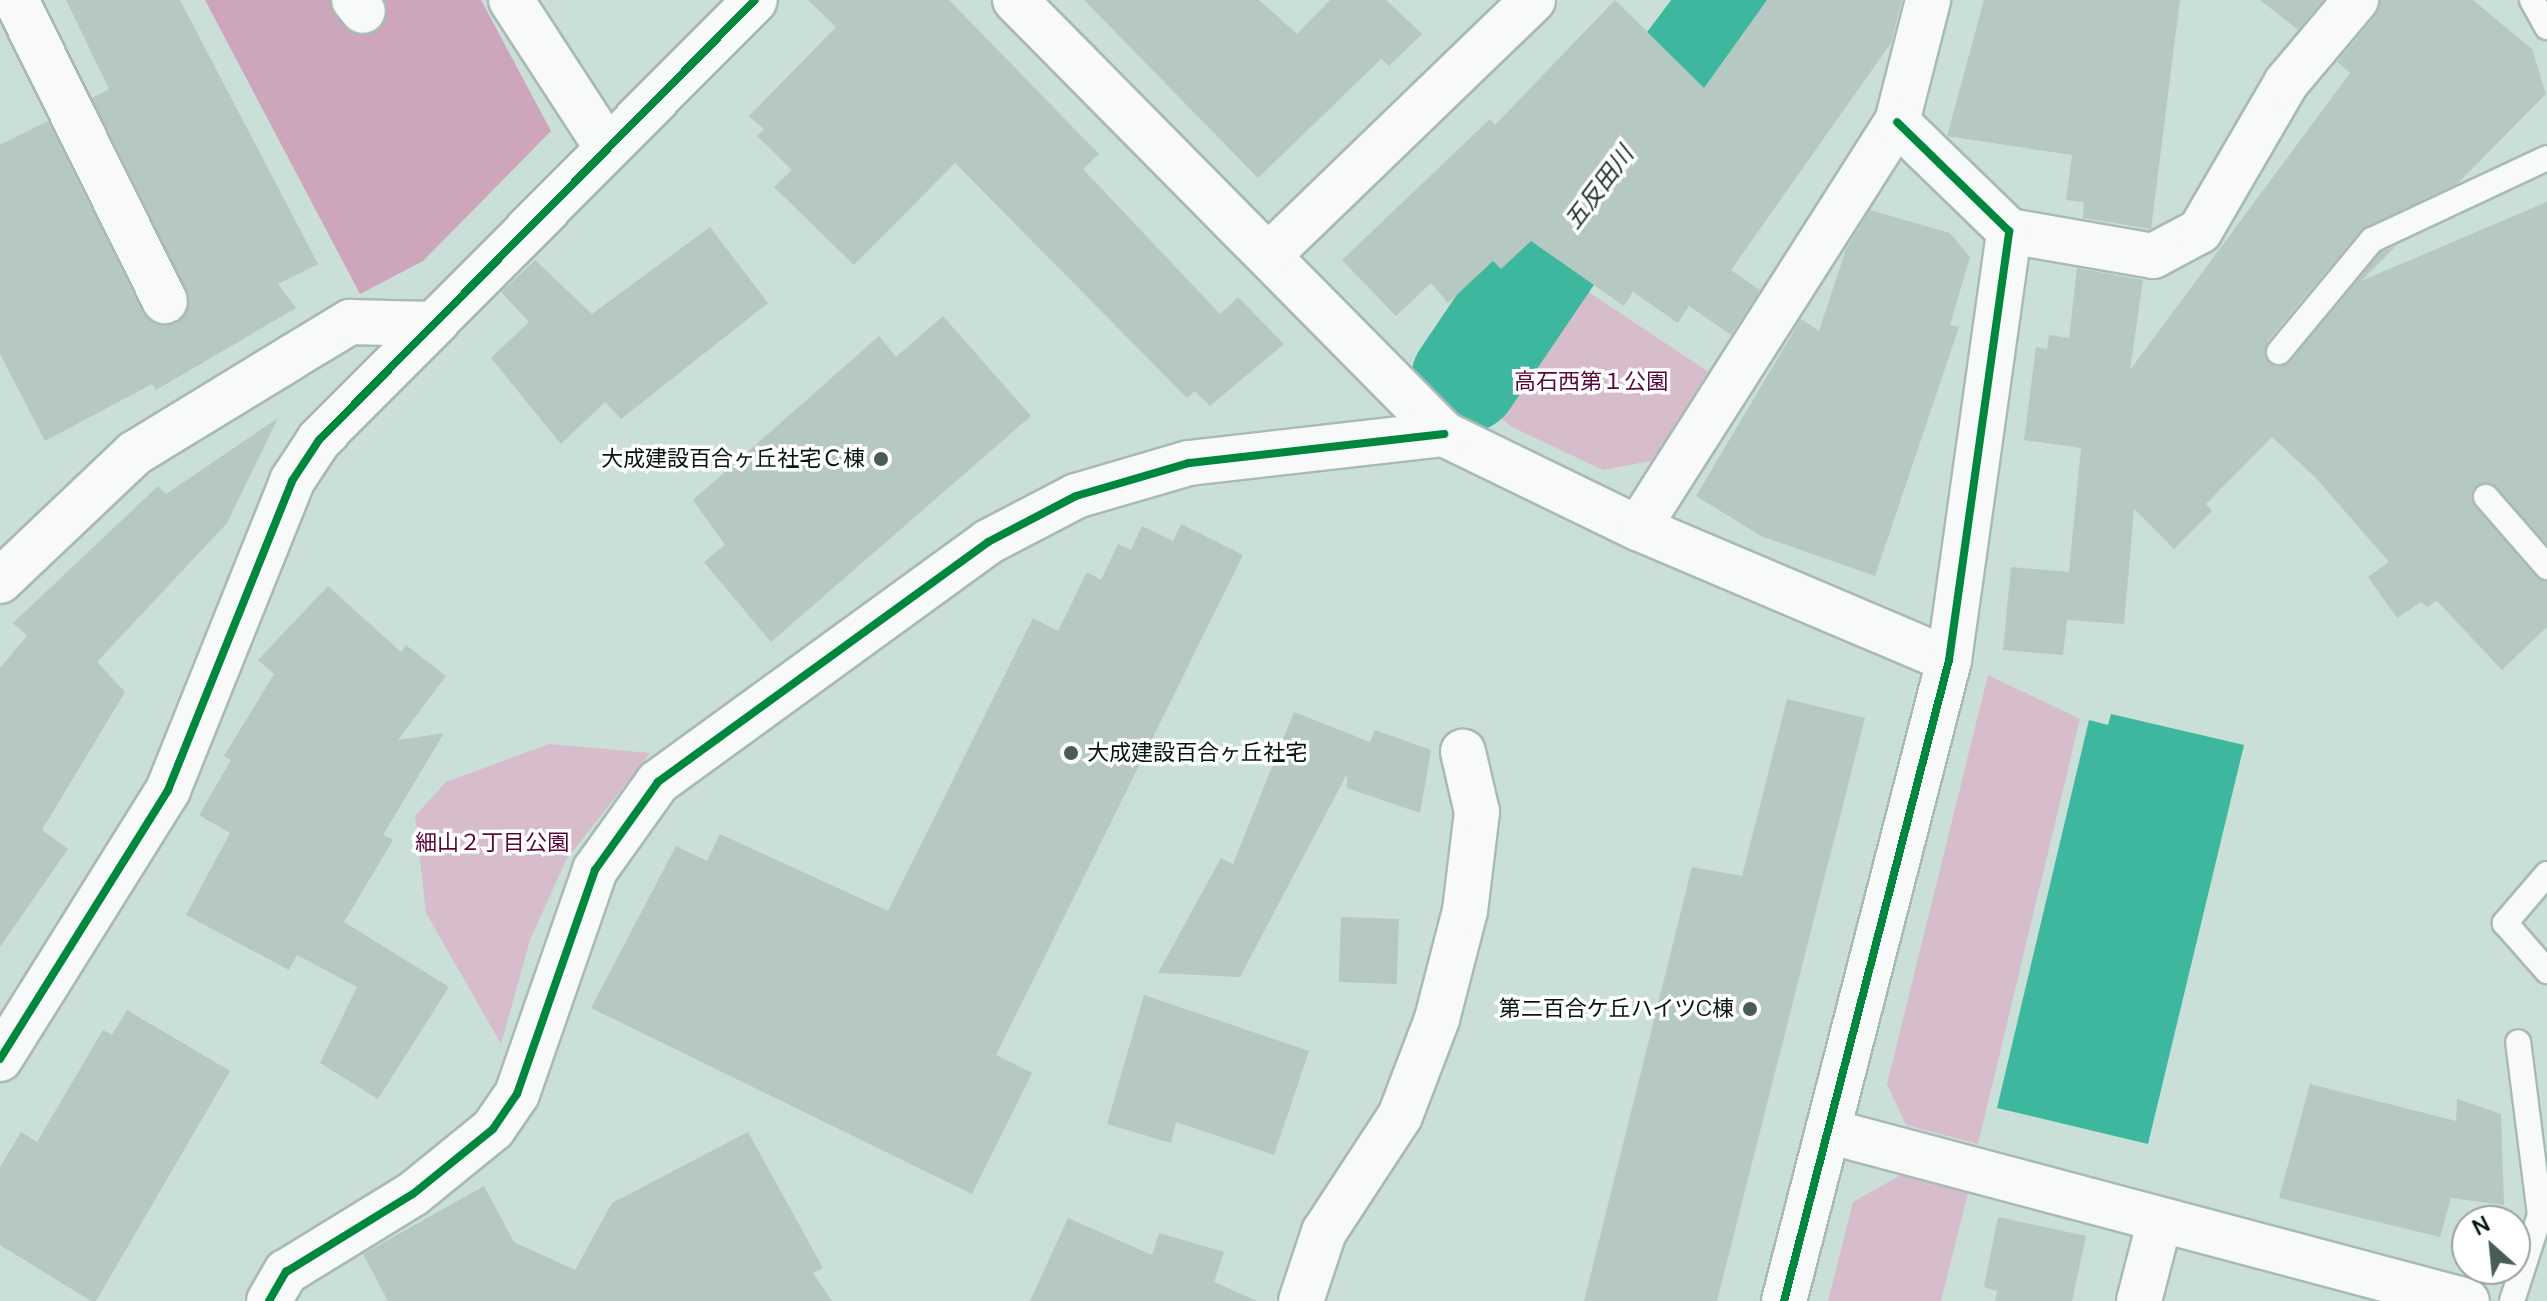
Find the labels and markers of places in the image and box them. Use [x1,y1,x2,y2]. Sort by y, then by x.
place label: 大成建設百合ヶ丘社宅Ｃ棟 [601,446,865,472]
marker: 大成建設百合ヶ丘社宅Ｃ棟 [872,450,890,468]
place label: 大成建設百合ヶ丘社宅 [1087,740,1307,766]
marker: 大成建設百合ヶ丘社宅 [1062,744,1080,762]
place label: 第二百合ケ丘ハイツC棟 [1498,996,1734,1022]
marker: 第二百合ケ丘ハイツC棟 [1741,1000,1759,1018]

